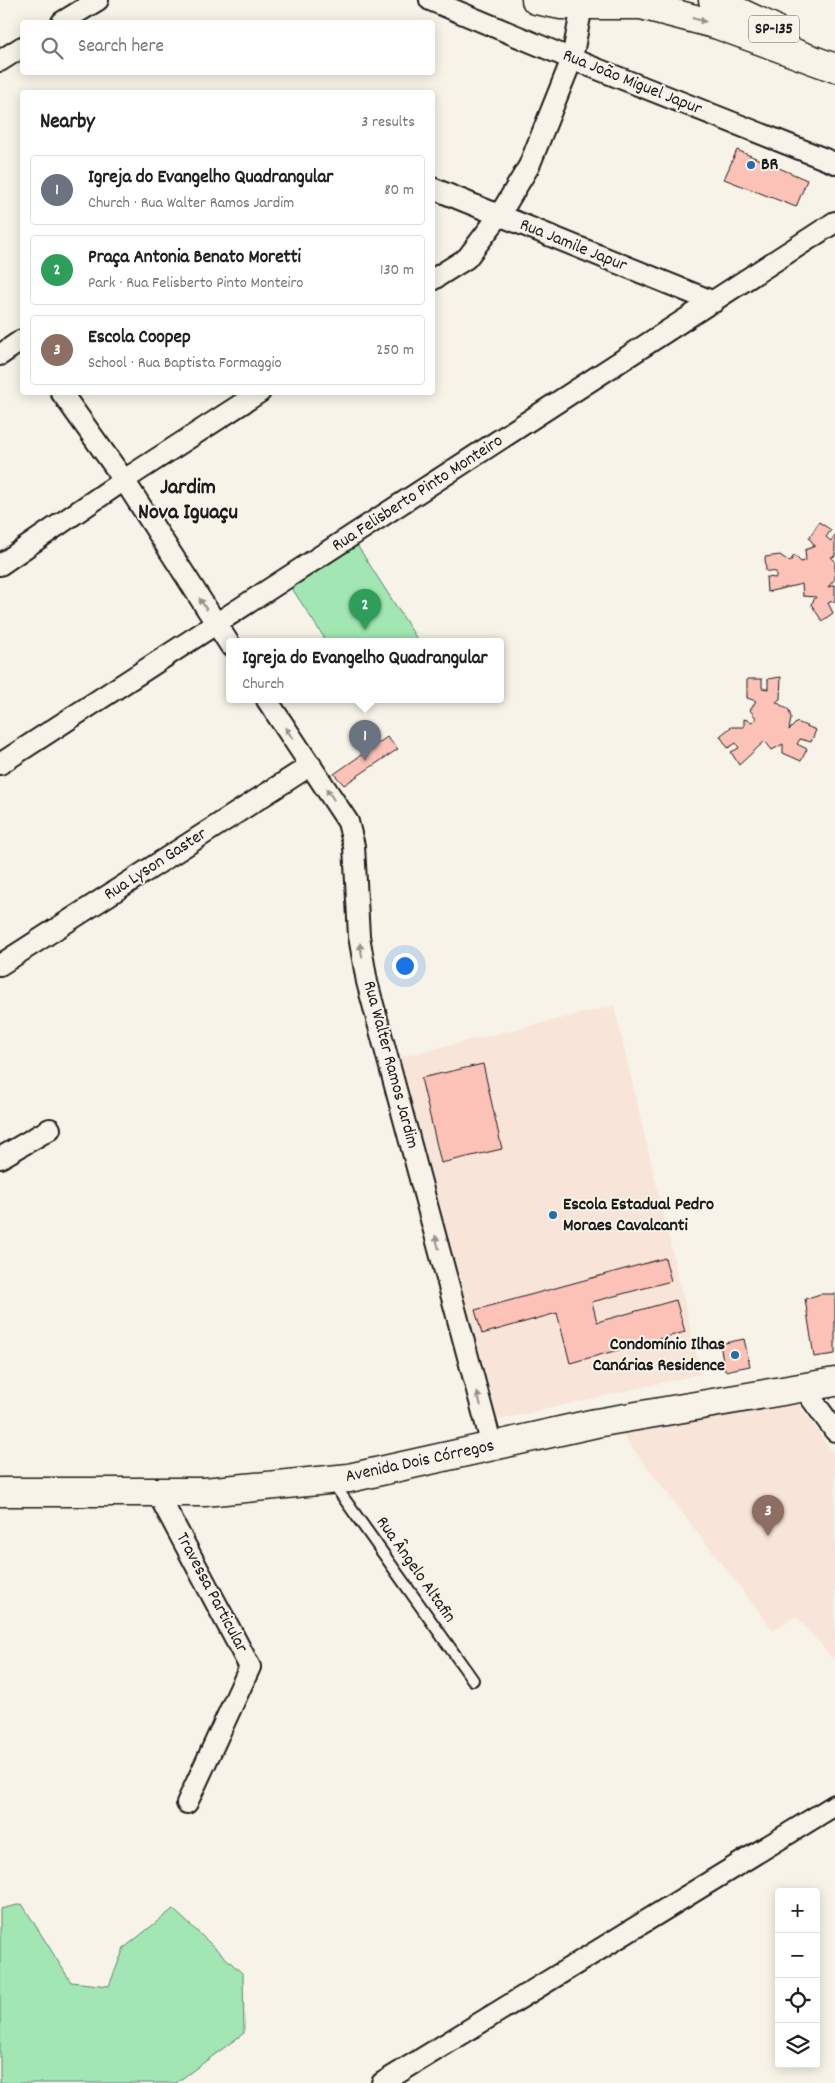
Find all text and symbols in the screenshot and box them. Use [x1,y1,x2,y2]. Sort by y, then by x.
road number: SP-135 [749,15,799,42]
one-way arrow [692,16,707,24]
search box [20,20,435,75]
icon: search [38,34,66,62]
text: Search here [78,34,164,61]
street label: Rua João Miguel Japur [559,44,706,122]
text: Nearby [40,108,95,138]
text: 3 results [361,111,415,134]
place label: BR [761,153,779,178]
marker: BR [745,159,757,171]
text: Igreja do Evangelho Quadrangular [88,165,333,192]
text: 1 [55,179,59,202]
text: 80 m [384,179,414,202]
text: Church · Rua Walter Ramos Jardim [88,192,294,215]
street label: Rua Jamile Japur [516,213,631,279]
text: Praça Antonia Benato Moretti [88,245,301,272]
text: 2 [54,259,61,282]
text: 130 m [380,259,414,282]
text: Park · Rua Felisberto Pinto Monteiro [88,272,303,295]
text: Escola Coopep [88,325,191,352]
text: 3 [53,339,61,362]
text: 250 m [376,339,414,362]
text: School · Rua Baptista Formaggio [88,352,282,375]
street label: Rua Felisberto Pinto Monteiro [328,429,508,559]
district label: Jardim Nova Iguaçu [138,473,238,529]
pin: 2 [349,589,381,630]
one-way arrow [199,598,208,611]
popup [226,638,504,703]
text: Igreja do Evangelho Quadrangular [242,646,488,673]
text: Church [242,673,284,696]
pin: 1 [349,720,381,761]
one-way arrow [284,726,294,739]
one-way arrow [325,787,335,800]
street label: Rua Lyson Gaster [100,822,213,908]
one-way arrow [357,941,365,957]
your location [392,953,418,979]
street label: Rua Walter Ramos Jardim [356,978,424,1152]
place label: Escola Estadual Pedro Moraes Cavalcanti [563,1193,714,1239]
marker: Escola Estadual Pedro Moraes Cavalcanti [547,1209,559,1221]
one-way arrow [433,1235,441,1250]
place label: Condomínio Ilhas Canárias Residence [593,1333,725,1379]
marker: Condomínio Ilhas Canárias Residence [729,1349,741,1361]
one-way arrow [475,1392,483,1407]
street label: Avenida Dois Córregos [343,1434,497,1490]
pin: 3 [752,1495,784,1536]
street label: Rua Ângelo Altafin [369,1512,461,1628]
street label: Travessa Particular [169,1528,253,1658]
map controls [775,1888,820,2068]
button: + [775,1888,820,1933]
button: − [775,1933,820,1978]
button: locate [775,1978,820,2023]
button: layers [775,2023,820,2068]

